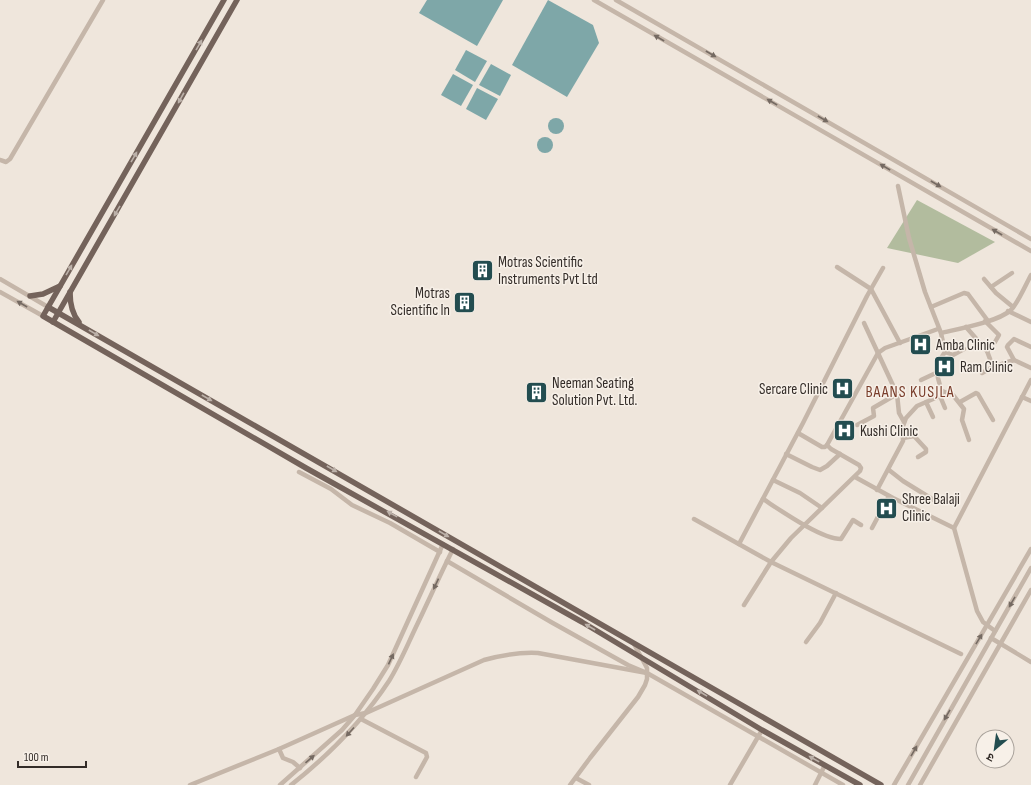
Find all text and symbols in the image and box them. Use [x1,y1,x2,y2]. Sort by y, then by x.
one-way arrow [653,34,665,41]
one-way arrow [195,39,202,50]
one-way arrow [705,51,717,58]
one-way arrow [178,92,184,104]
one-way arrow [766,99,778,106]
one-way arrow [817,116,829,123]
one-way arrow [130,151,137,163]
one-way arrow [879,163,891,170]
one-way arrow [930,180,942,187]
one-way arrow [113,205,120,217]
one-way arrow [991,228,1003,235]
place label: Motras Scientific Instruments Pvt Ltd [498,253,598,289]
building icon: Motras Scientific Instruments Pvt Ltd [470,258,496,284]
one-way arrow [66,264,73,276]
place label: Motras Scientific In [390,284,450,320]
building icon: Motras Scientific In [452,289,478,315]
one-way arrow [16,300,28,307]
one-way arrow [88,329,100,336]
hospital icon: Amba Clinic [907,332,933,358]
place label: Amba Clinic [935,336,995,355]
hospital icon: Ram Clinic [931,354,957,380]
place label: Ram Clinic [960,358,1013,377]
place label: Neeman Seating Solution Pvt. Ltd. [552,374,638,410]
hospital icon: Sercare Clinic [830,376,856,402]
building icon: Neeman Seating Solution Pvt. Ltd. [523,379,549,405]
place label: Sercare Clinic [759,380,828,399]
district label: BAANS KUSJLA [865,383,955,402]
one-way arrow [201,394,213,401]
hospital icon: Kushi Clinic [832,418,858,444]
place label: Kushi Clinic [860,422,918,441]
one-way arrow [326,466,338,473]
place label: Shree Balaji Clinic [902,490,960,526]
hospital icon: Shree Balaji Clinic [874,495,900,521]
one-way arrow [386,511,397,518]
one-way arrow [439,531,450,538]
one-way arrow [433,578,439,590]
one-way arrow [1008,596,1015,608]
one-way arrow [584,623,596,630]
one-way arrow [976,633,983,645]
one-way arrow [387,653,394,665]
one-way arrow [697,689,707,697]
one-way arrow [944,709,951,721]
one-way arrow [346,727,355,737]
north arrow [975,729,1015,769]
scale bar [18,743,86,769]
one-way arrow [910,745,917,757]
text: 100 m [24,750,49,765]
text: उ [984,750,996,765]
one-way arrow [304,755,315,764]
one-way arrow [808,755,820,762]

